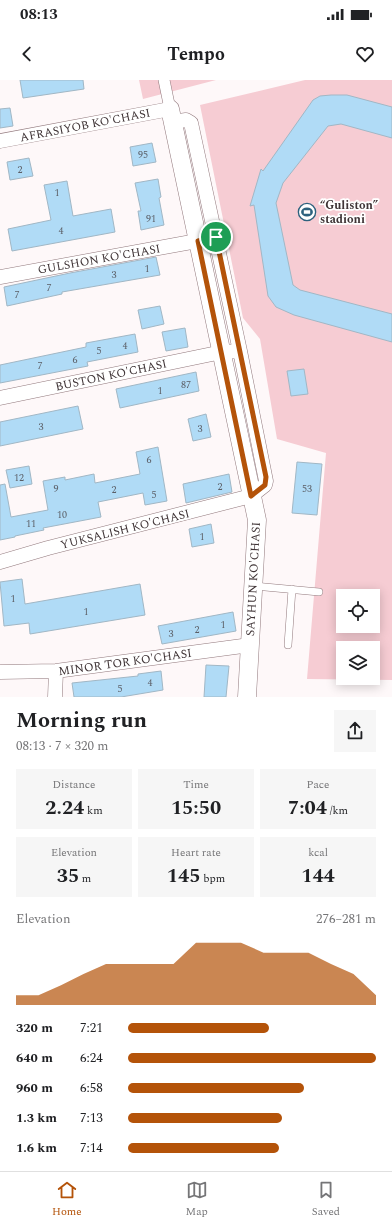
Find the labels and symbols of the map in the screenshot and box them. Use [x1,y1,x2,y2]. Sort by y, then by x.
street label: AFRASIYOB KO'CHASI [18,104,152,147]
house number: 95 [138,147,148,163]
house number: 2 [18,162,23,178]
house number: 1 [55,185,60,201]
place label: “Guliston” stadioni [320,196,379,229]
sports icon: “Guliston” stadioni [297,202,317,222]
house number: 91 [146,211,156,227]
pin [199,220,233,254]
house number: 4 [59,223,64,239]
street label: GULSHON KO'CHASI [36,239,162,280]
house number: 1 [145,261,150,277]
house number: 3 [112,267,117,283]
house number: 7 [47,280,52,296]
house number: 7 [15,287,20,303]
house number: 4 [123,338,128,354]
house number: 5 [97,343,102,359]
house number: 6 [73,352,78,368]
street label: BUSTON KO'CHASI [54,354,169,397]
house number: 7 [38,358,43,374]
house number: 87 [181,377,191,393]
house number: 1 [158,383,163,399]
house number: 3 [39,419,44,435]
house number: 3 [198,421,203,437]
house number: 6 [147,452,152,468]
house number: 12 [14,470,24,486]
house number: 2 [218,479,223,495]
house number: 9 [54,481,59,497]
house number: 53 [302,481,312,497]
house number: 2 [112,482,117,498]
house number: 5 [152,487,157,503]
street label: YUKSALISH KO'CHASI [58,504,192,555]
house number: 10 [57,507,67,523]
house number: 11 [26,516,36,532]
street label: SAYHUN KO'CHASI [241,521,266,637]
house number: 1 [200,529,205,545]
house number: 1 [11,591,16,607]
house number: 1 [84,604,89,620]
house number: 1 [221,617,226,633]
house number: 2 [195,622,200,638]
house number: 3 [169,626,174,642]
street label: MINOR TOR KO'CHASI [57,644,193,681]
house number: 4 [148,675,153,691]
house number: 5 [118,681,123,697]

